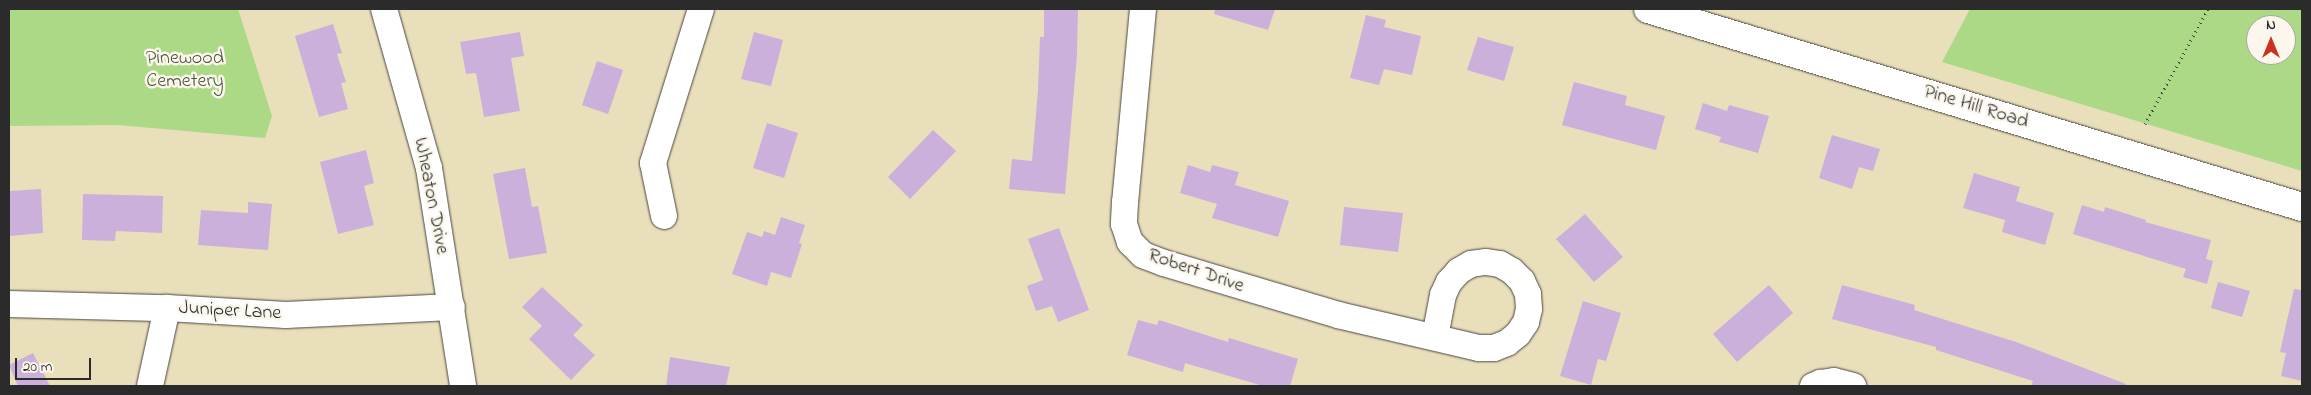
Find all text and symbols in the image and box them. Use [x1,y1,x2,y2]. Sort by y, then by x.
north arrow [2246,15,2296,65]
text: N [2266,15,2276,36]
park label: Pinewood Cemetery [146,46,224,93]
street label: Pine Hill Road [1921,80,2031,134]
street label: Wheaton Drive [408,136,454,256]
street label: Robert Drive [1145,243,1247,299]
street label: Juniper Lane [178,296,282,326]
scale bar [18,348,94,380]
text: 20 m [23,356,52,378]

